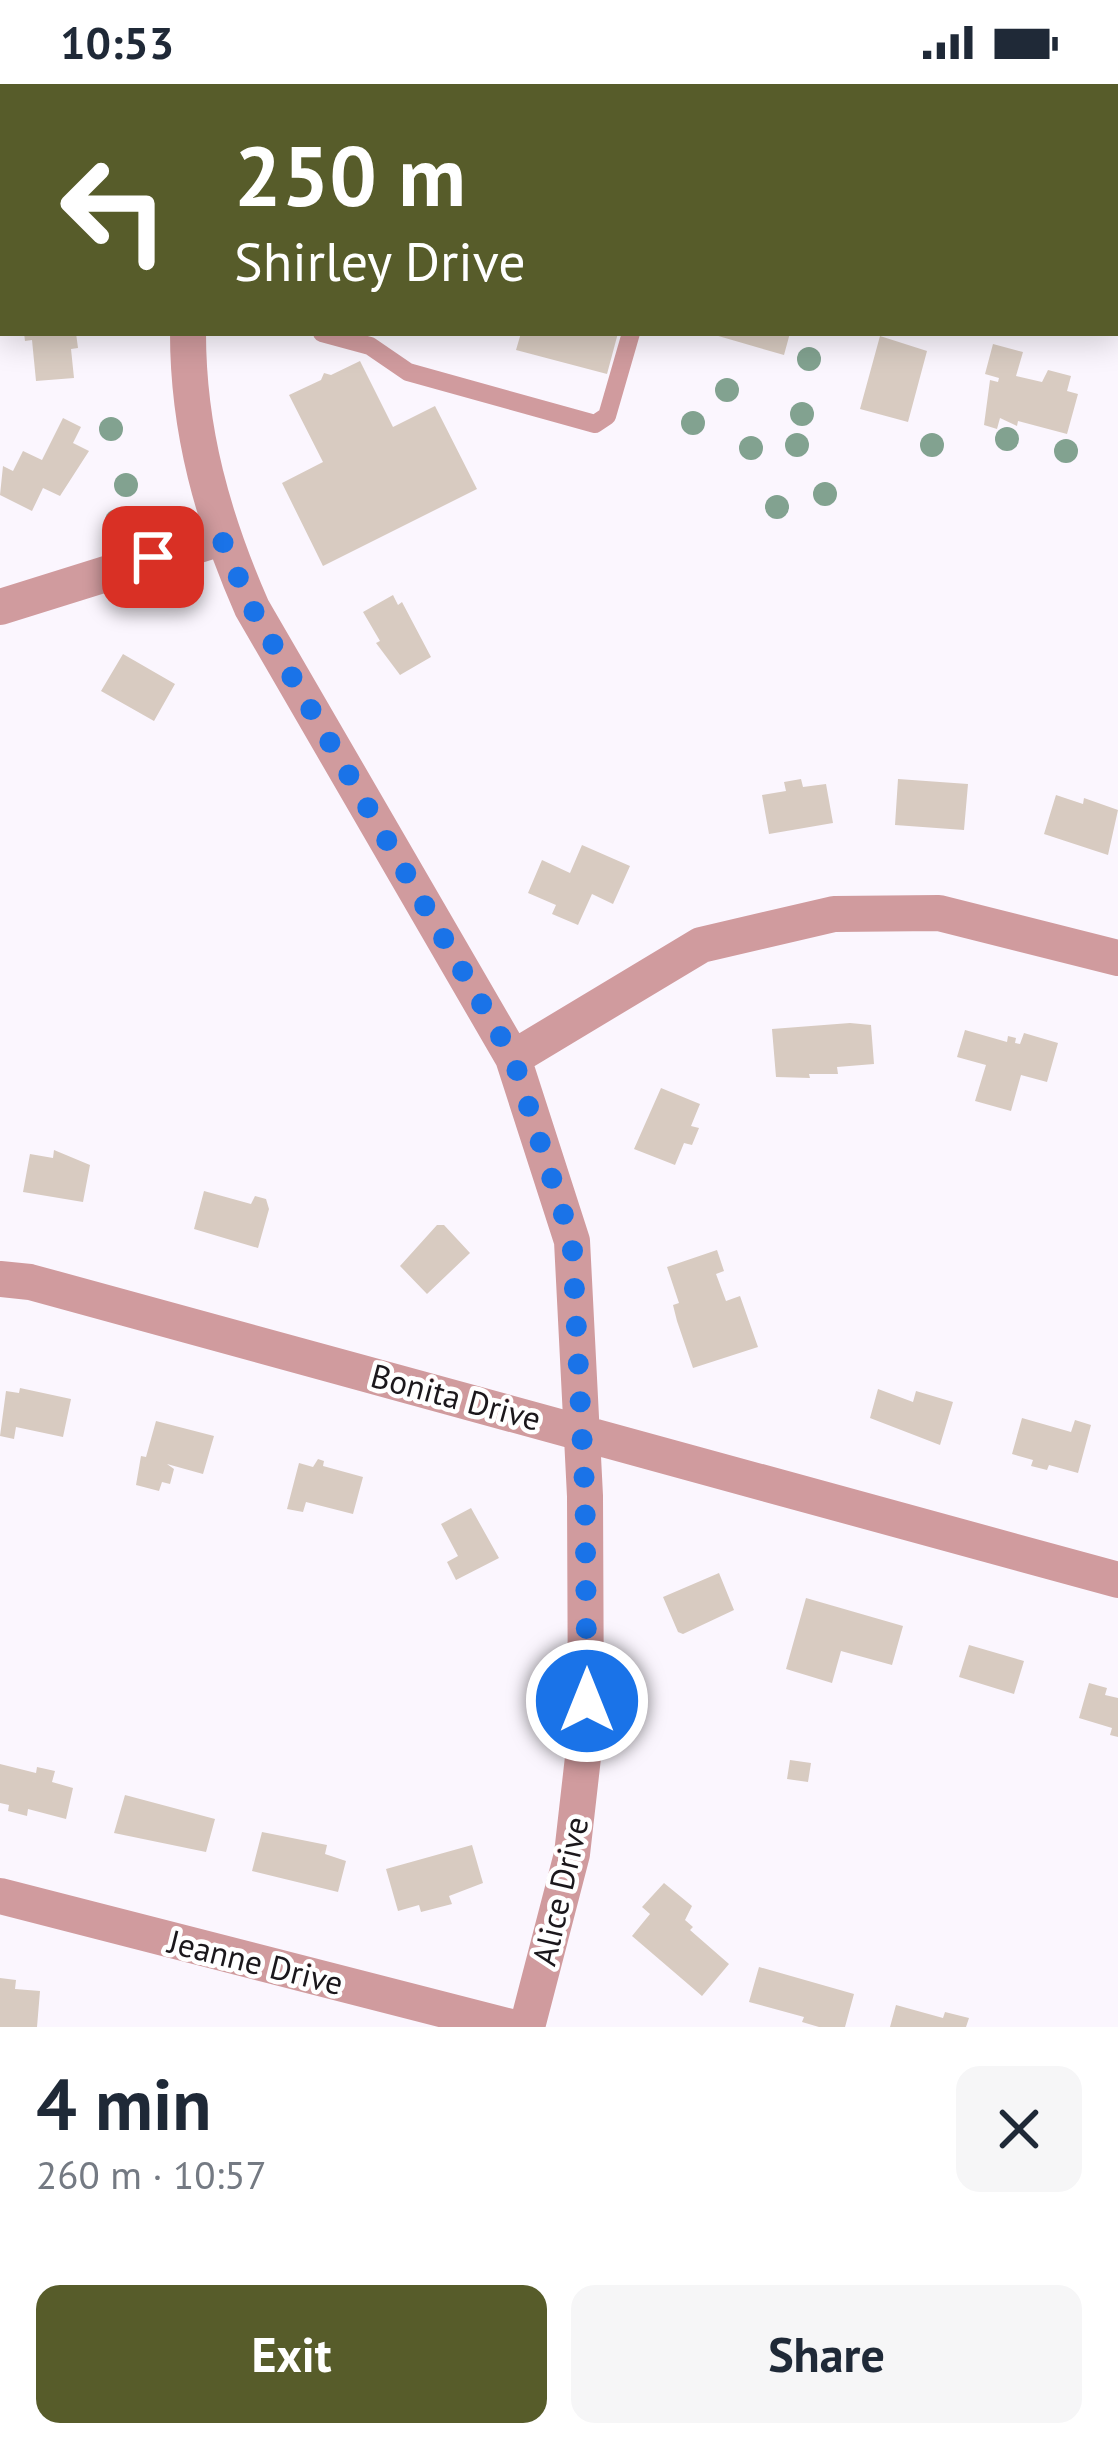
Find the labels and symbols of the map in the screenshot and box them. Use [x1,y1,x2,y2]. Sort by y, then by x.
pin [102,506,204,608]
street label: Bonita Drive [366,1353,546,1440]
position arrow [524,1638,650,1764]
street label: Alice Drive [522,1812,597,1970]
street label: Jeanne Drive [162,1919,348,2004]

